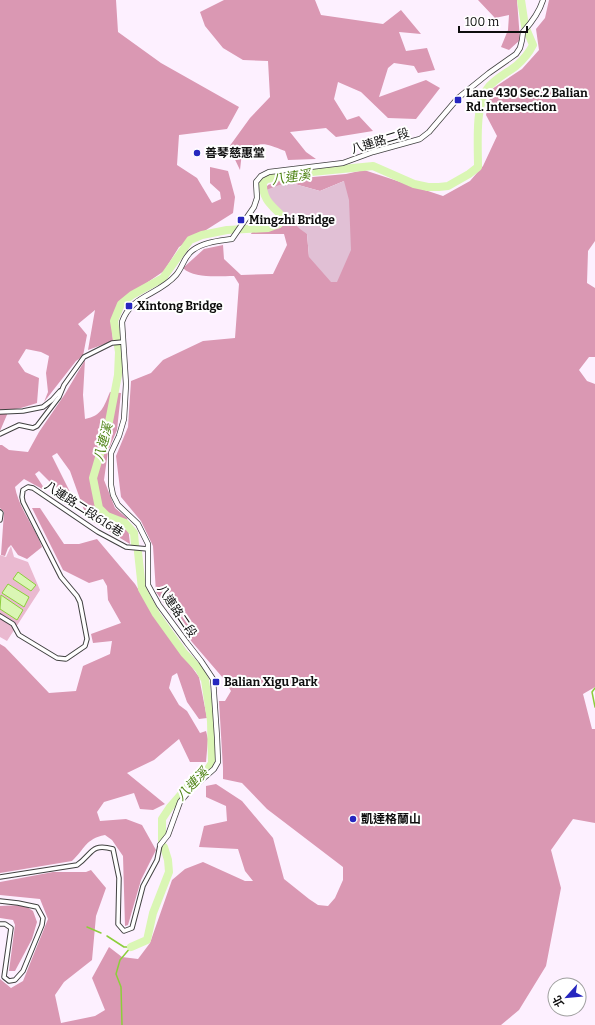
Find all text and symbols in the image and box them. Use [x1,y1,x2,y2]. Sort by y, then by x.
scale bar [459,8,527,34]
text: 100 m [465,15,500,29]
place label: Lane 430 Sec.2 Balian Rd. Intersection [466,86,588,114]
marker: Lane 430 Sec.2 Balian Rd. Intersection [453,95,463,105]
street label: 八連路二段 [349,126,411,156]
place label: 善琴慈惠堂 [205,146,265,160]
marker: 善琴慈惠堂 [192,148,202,158]
water label: 八連溪 [271,167,313,187]
place label: Mingzhi Bridge [249,213,335,227]
marker: Mingzhi Bridge [236,215,246,225]
place label: Xintong Bridge [137,299,223,313]
marker: Xintong Bridge [124,301,134,311]
water label: 八連溪 [91,419,116,463]
street label: 八連路二段616巷 [42,478,126,540]
street label: 八連路二段 [154,582,200,640]
place label: Balian Xigu Park [224,675,319,689]
marker: Balian Xigu Park [211,677,221,687]
water label: 八連溪 [173,763,212,803]
place label: 凱達格蘭山 [361,812,421,826]
marker: 凱達格蘭山 [348,814,358,824]
north arrow [547,977,587,1017]
text: 北 [550,993,567,1009]

